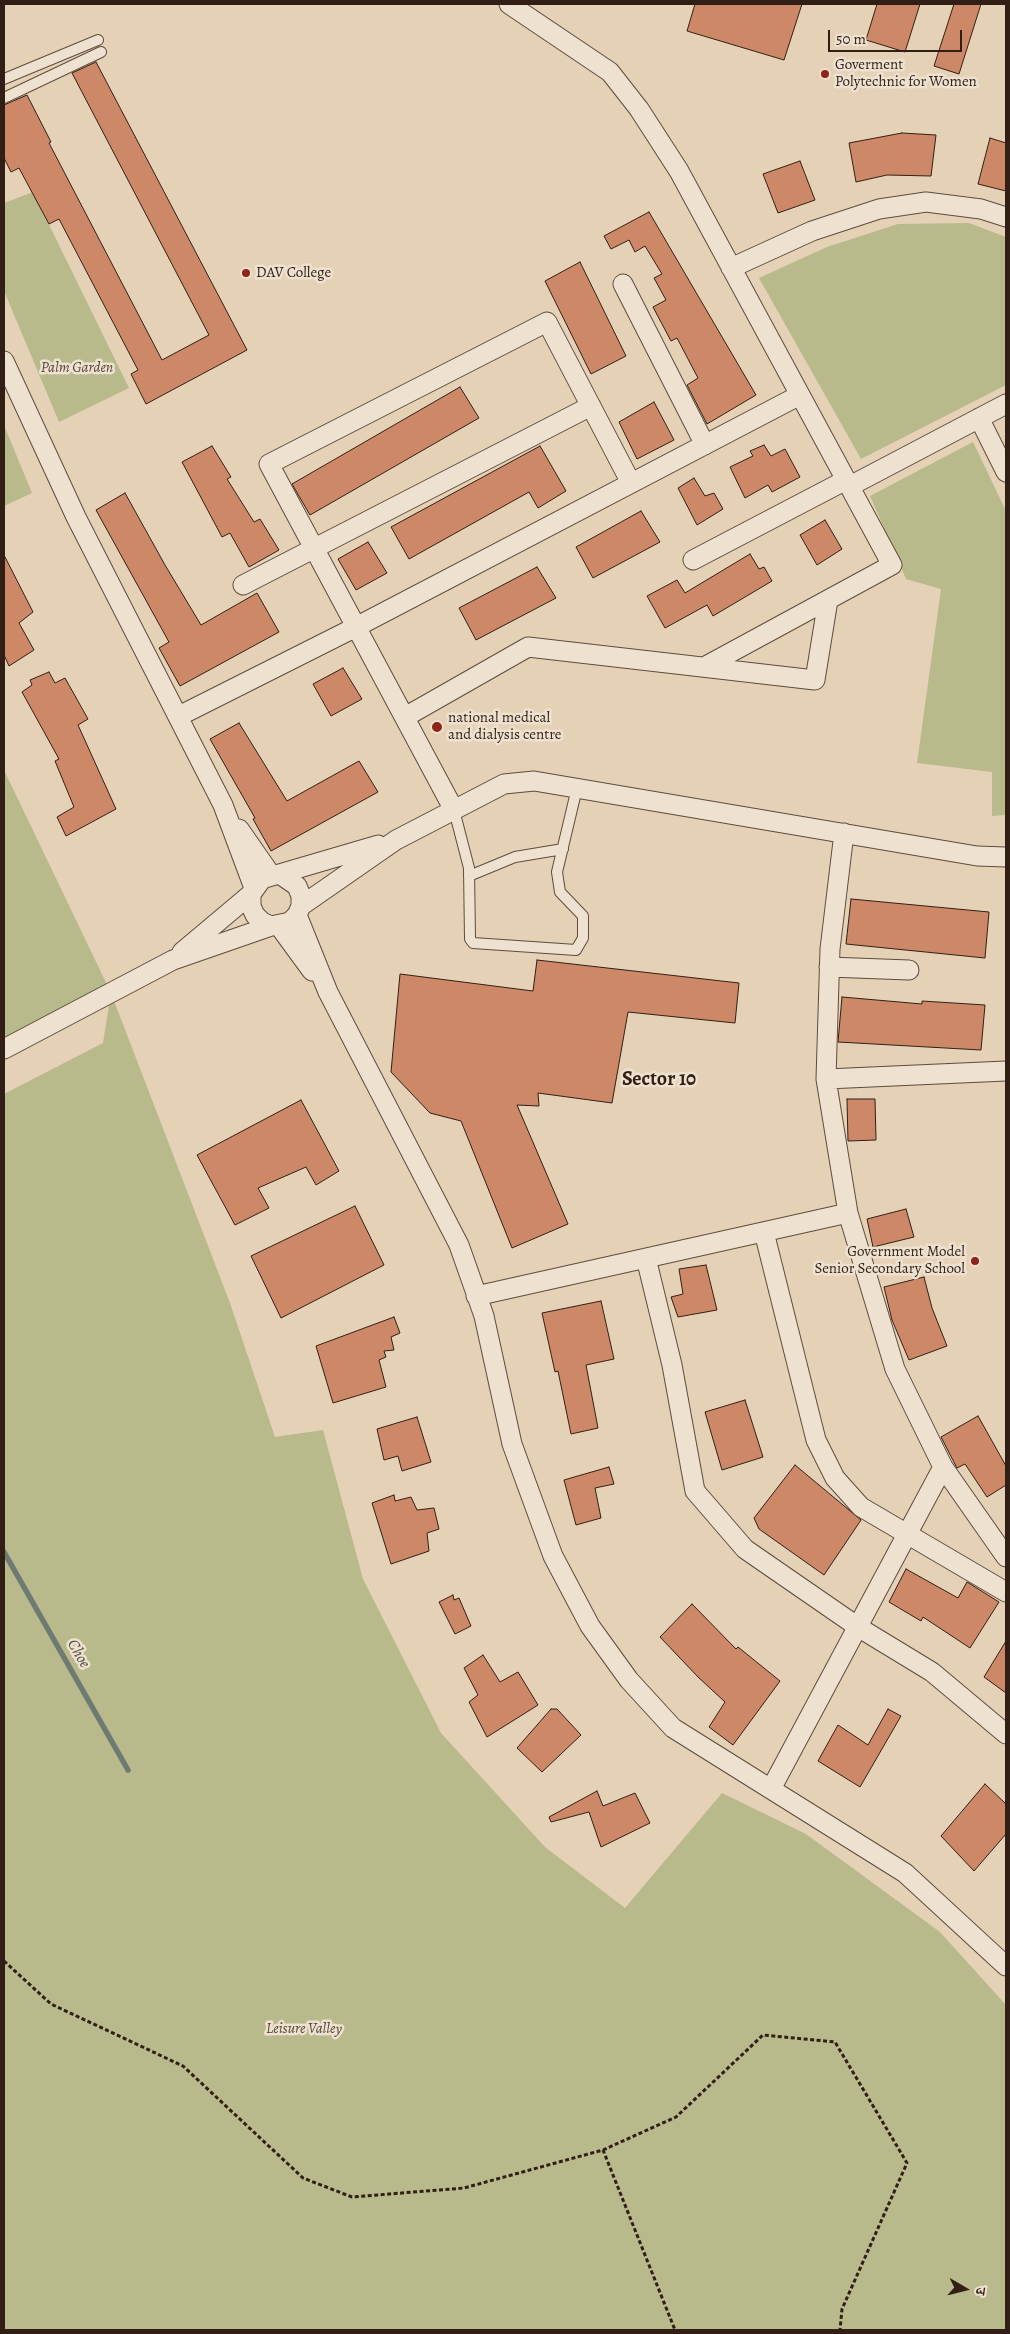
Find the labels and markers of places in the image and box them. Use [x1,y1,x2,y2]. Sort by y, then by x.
place label: Goverment Polytechnic for Women [835,56,977,91]
marker: Goverment Polytechnic for Women [819,68,831,80]
place label: DAV College [256,264,331,282]
marker: DAV College [240,267,252,279]
place label: national medical and dialysis centre [448,709,561,744]
marker: national medical and dialysis centre [430,720,444,734]
place label: Government Model Senior Secondary School [815,1243,965,1278]
marker: Government Model Senior Secondary School [969,1255,981,1267]

